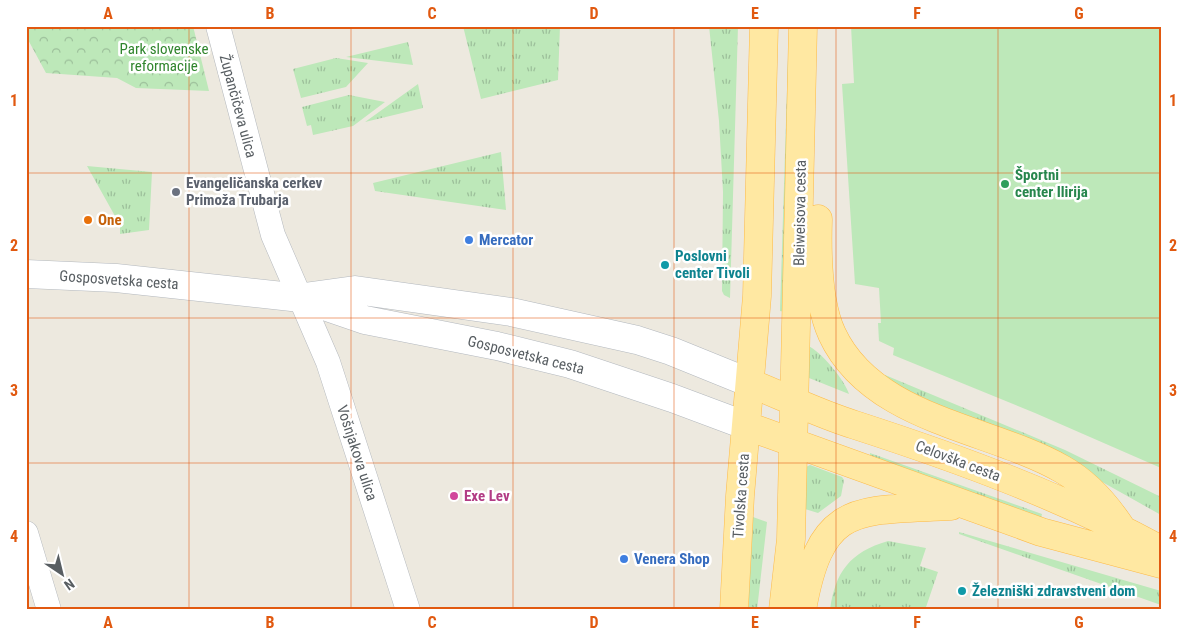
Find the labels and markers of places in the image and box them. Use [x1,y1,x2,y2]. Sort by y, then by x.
place label: Športni center Ilirija [1015,166,1088,201]
place label: Evangeličanska cerkev Primoža Trubarja [186,174,323,209]
marker: Športni center Ilirija [999,178,1011,190]
marker: Evangeličanska cerkev Primoža Trubarja [170,186,182,198]
place label: One [98,211,122,229]
marker: One [82,214,94,226]
place label: Mercator [479,231,533,249]
marker: Mercator [463,234,475,246]
place label: Poslovni center Tivoli [675,247,750,282]
marker: Poslovni center Tivoli [659,259,671,271]
place label: Exe Lev [464,487,510,505]
marker: Exe Lev [448,490,460,502]
place label: Venera Shop [634,550,710,568]
marker: Venera Shop [618,553,630,565]
place label: Železniški zdravstveni dom [972,582,1136,600]
marker: Železniški zdravstveni dom [956,585,968,597]

